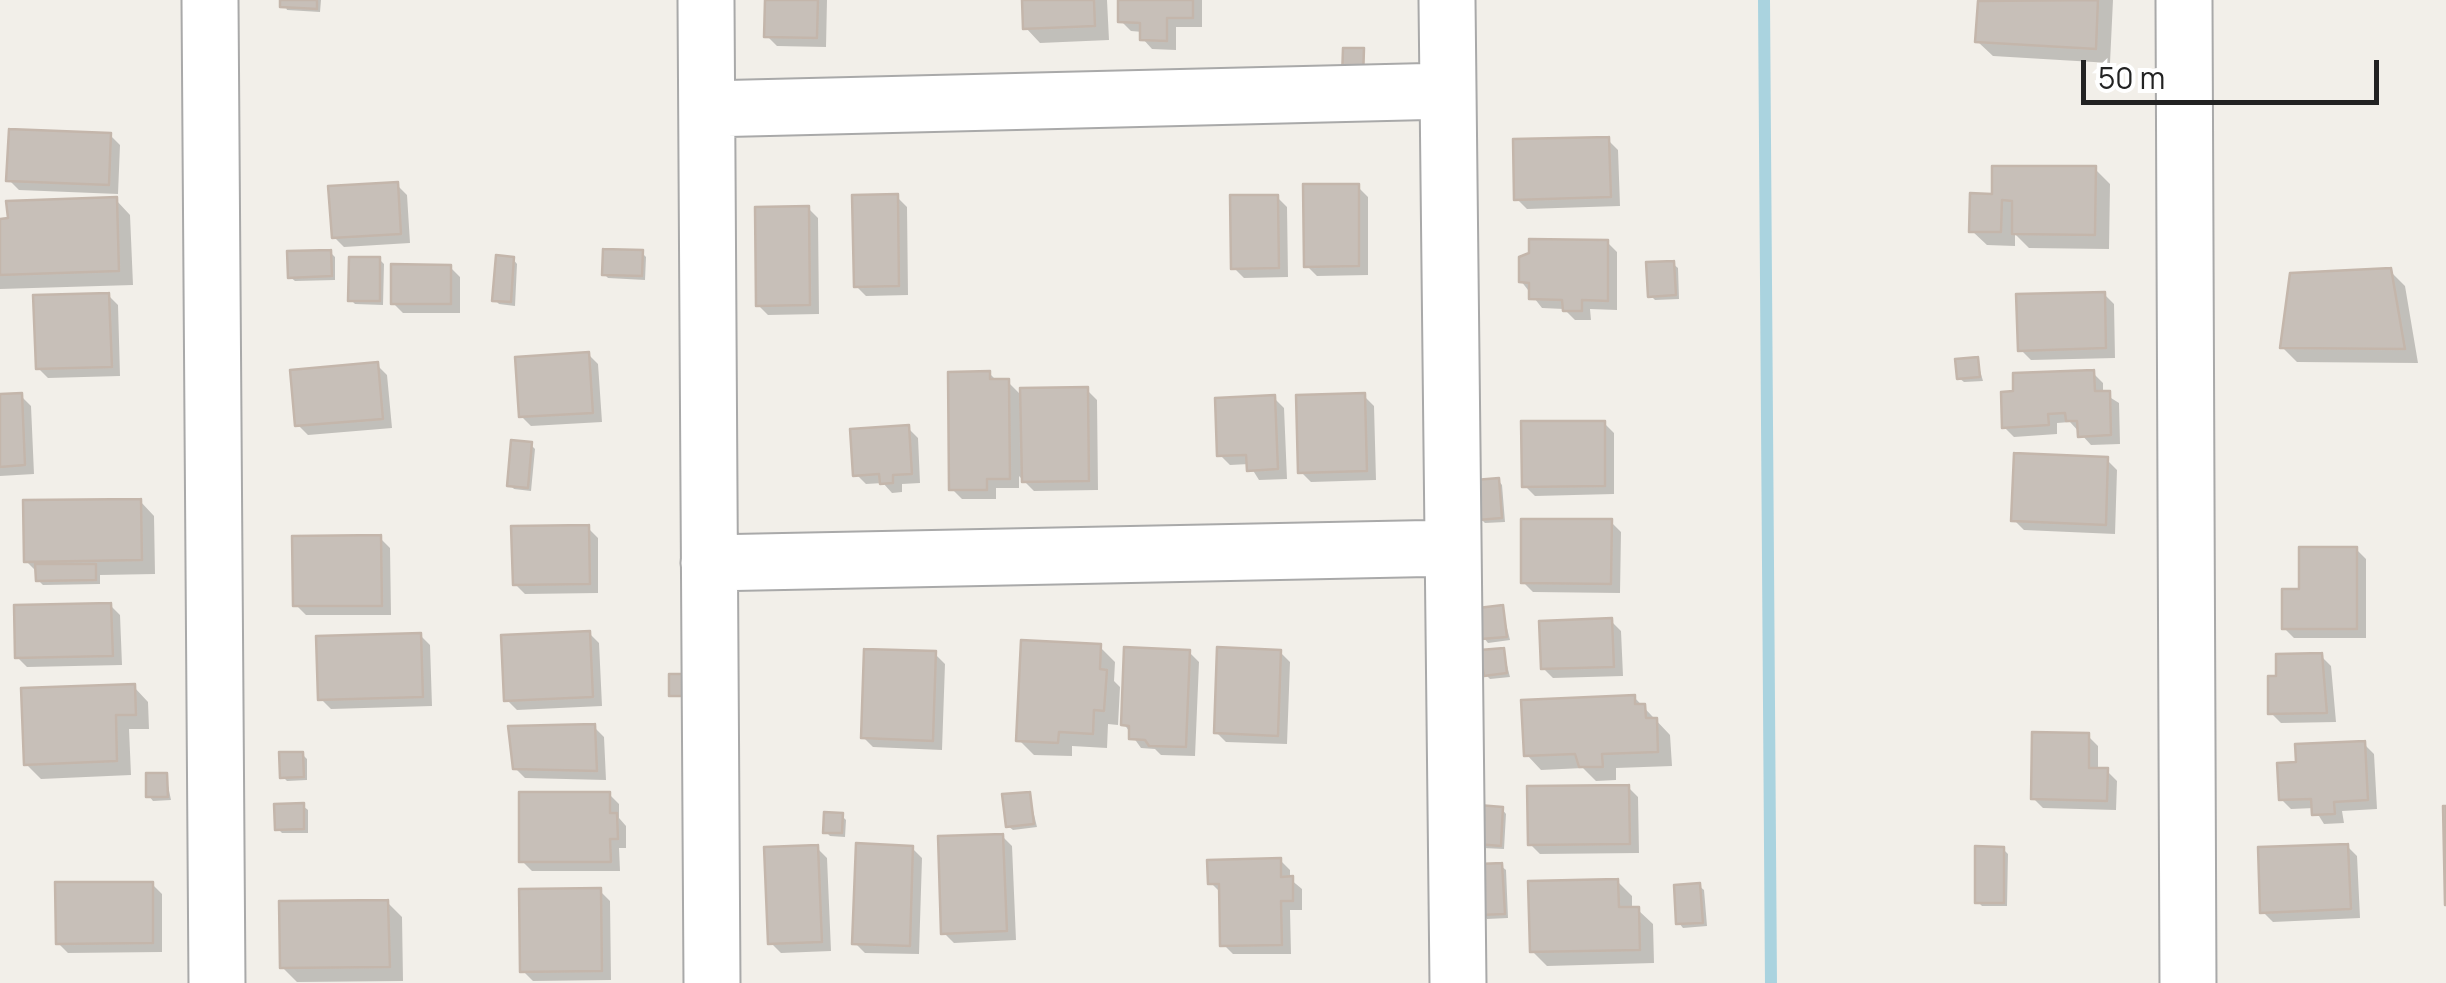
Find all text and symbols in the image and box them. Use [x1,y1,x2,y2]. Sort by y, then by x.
scale bar [2086,40,2384,102]
text: 50 m [2098,57,2165,98]

